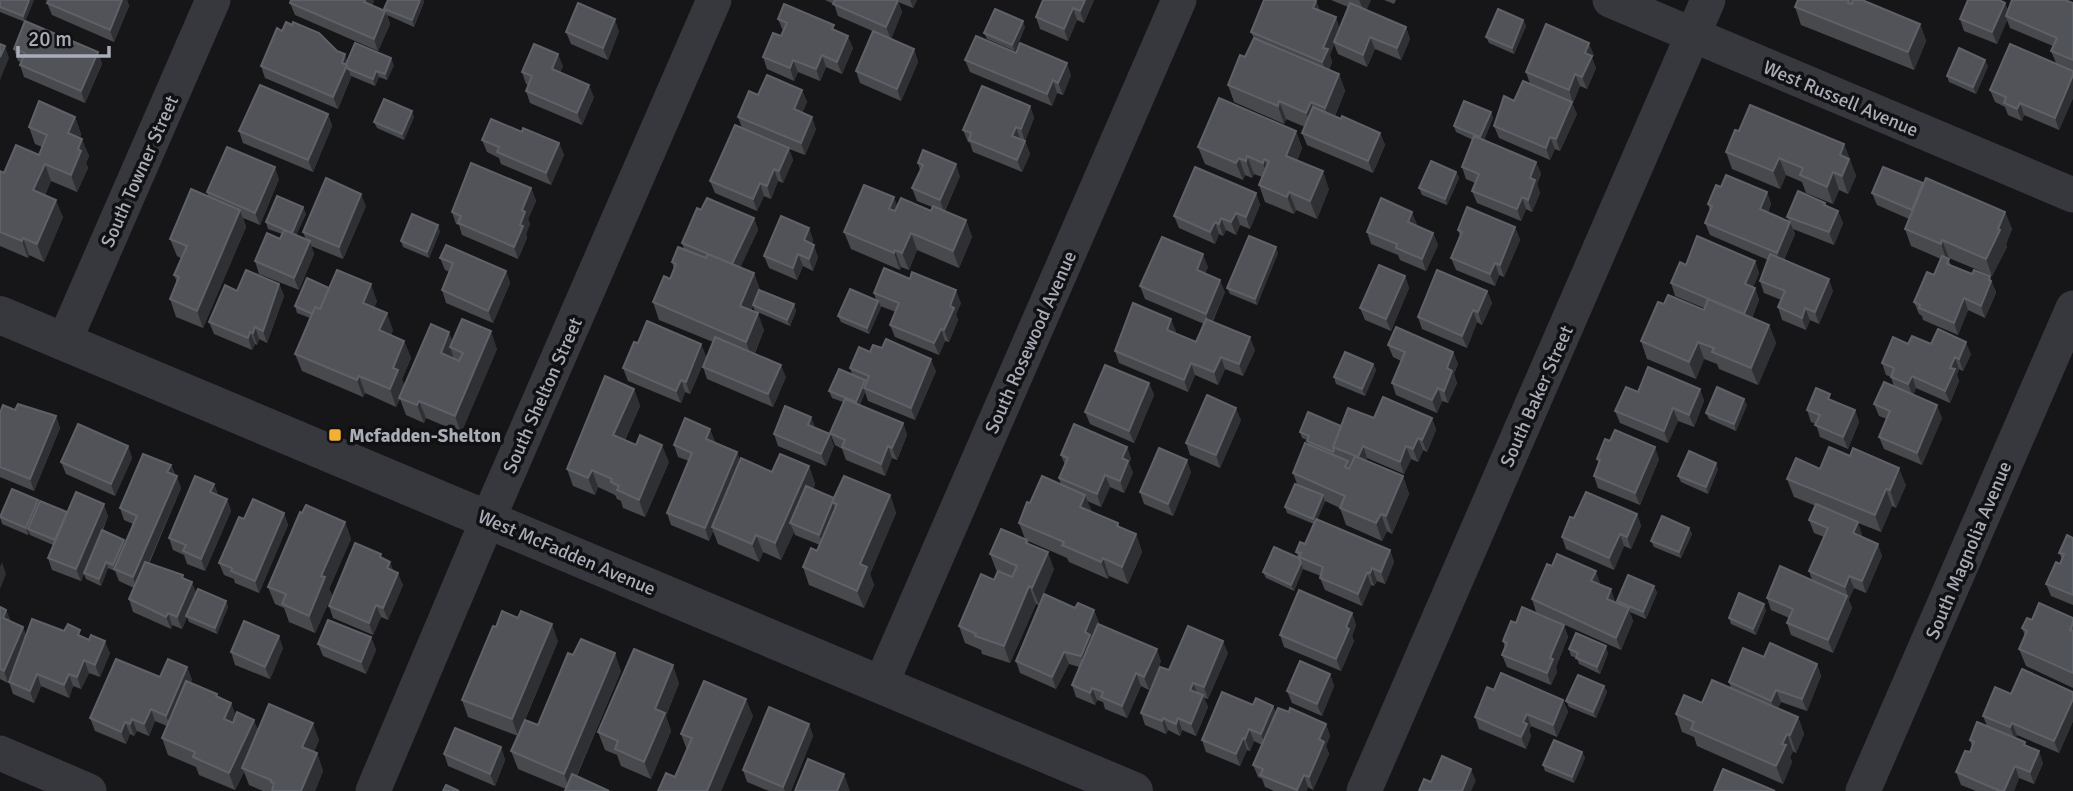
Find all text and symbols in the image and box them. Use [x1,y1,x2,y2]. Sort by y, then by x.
scale bar [18,14,108,58]
text: 20 m [28,26,72,52]
street label: West Russell Avenue [1759,55,1922,142]
street label: South Towner Street [96,91,184,251]
street label: South Rosewood Avenue [980,247,1082,438]
street label: South Shelton Street [498,313,588,477]
street label: South Baker Street [1495,322,1579,471]
place label: Mcfadden-Shelton [349,424,501,448]
marker: Mcfadden-Shelton [327,427,343,443]
street label: South Magnolia Avenue [1921,458,2017,643]
street label: West McFadden Avenue [474,505,659,601]

